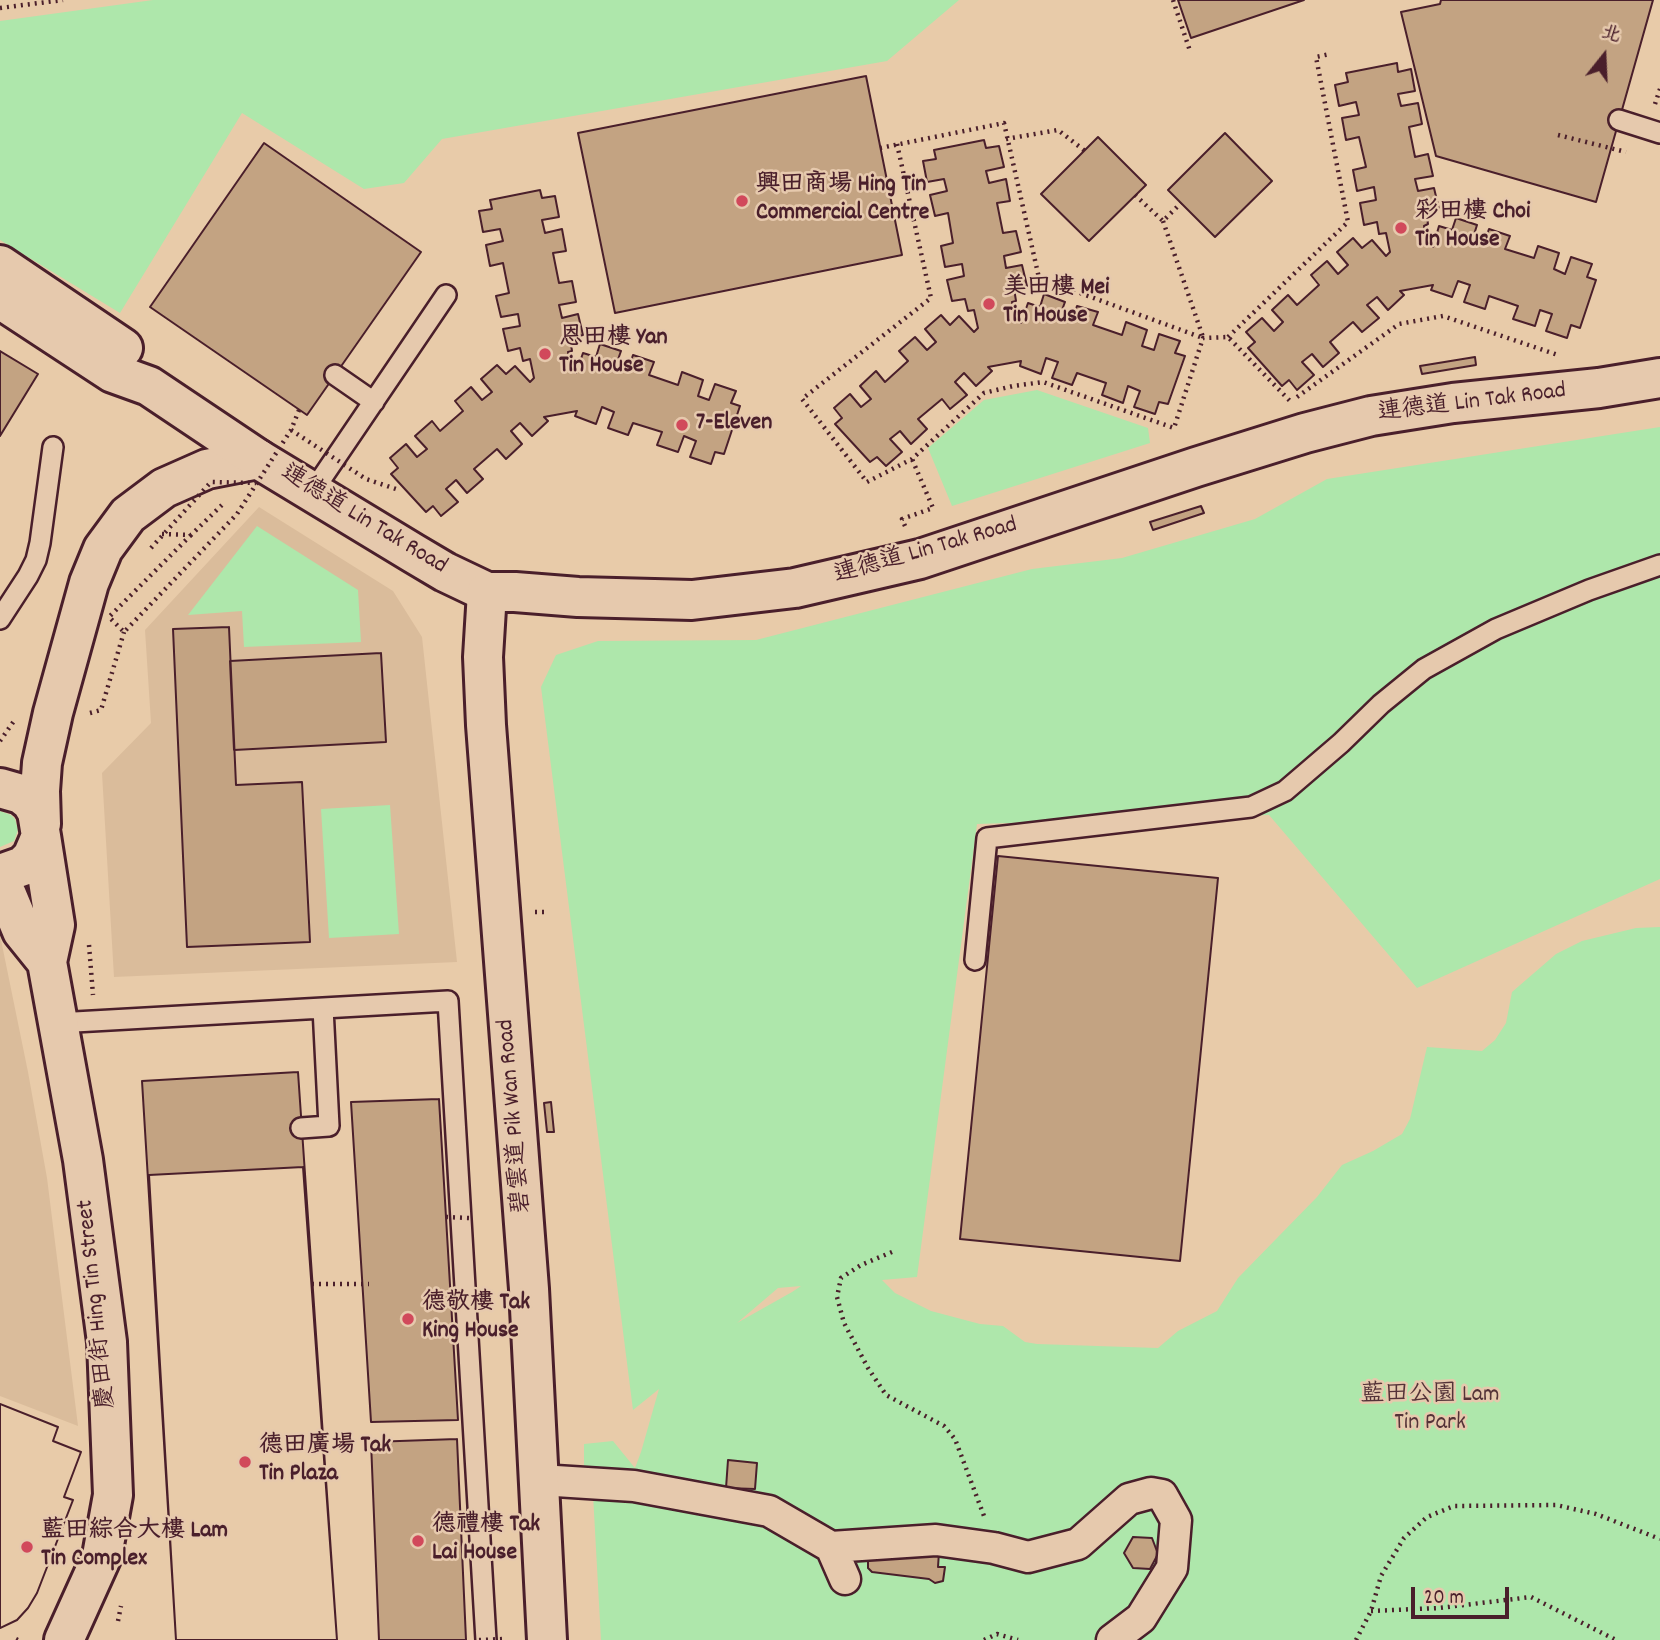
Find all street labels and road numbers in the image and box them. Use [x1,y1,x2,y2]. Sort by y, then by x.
street label: 連德道 Lin Tak Road [1376,378,1568,430]
street label: 連德道 Lin Tak Road [274,460,452,582]
street label: 連德道 Lin Tak Road [831,512,1021,592]
street label: 碧雲道 Pik Wan Road [493,1018,539,1214]
street label: 慶田街 Hing Tin Street [73,1198,123,1410]

